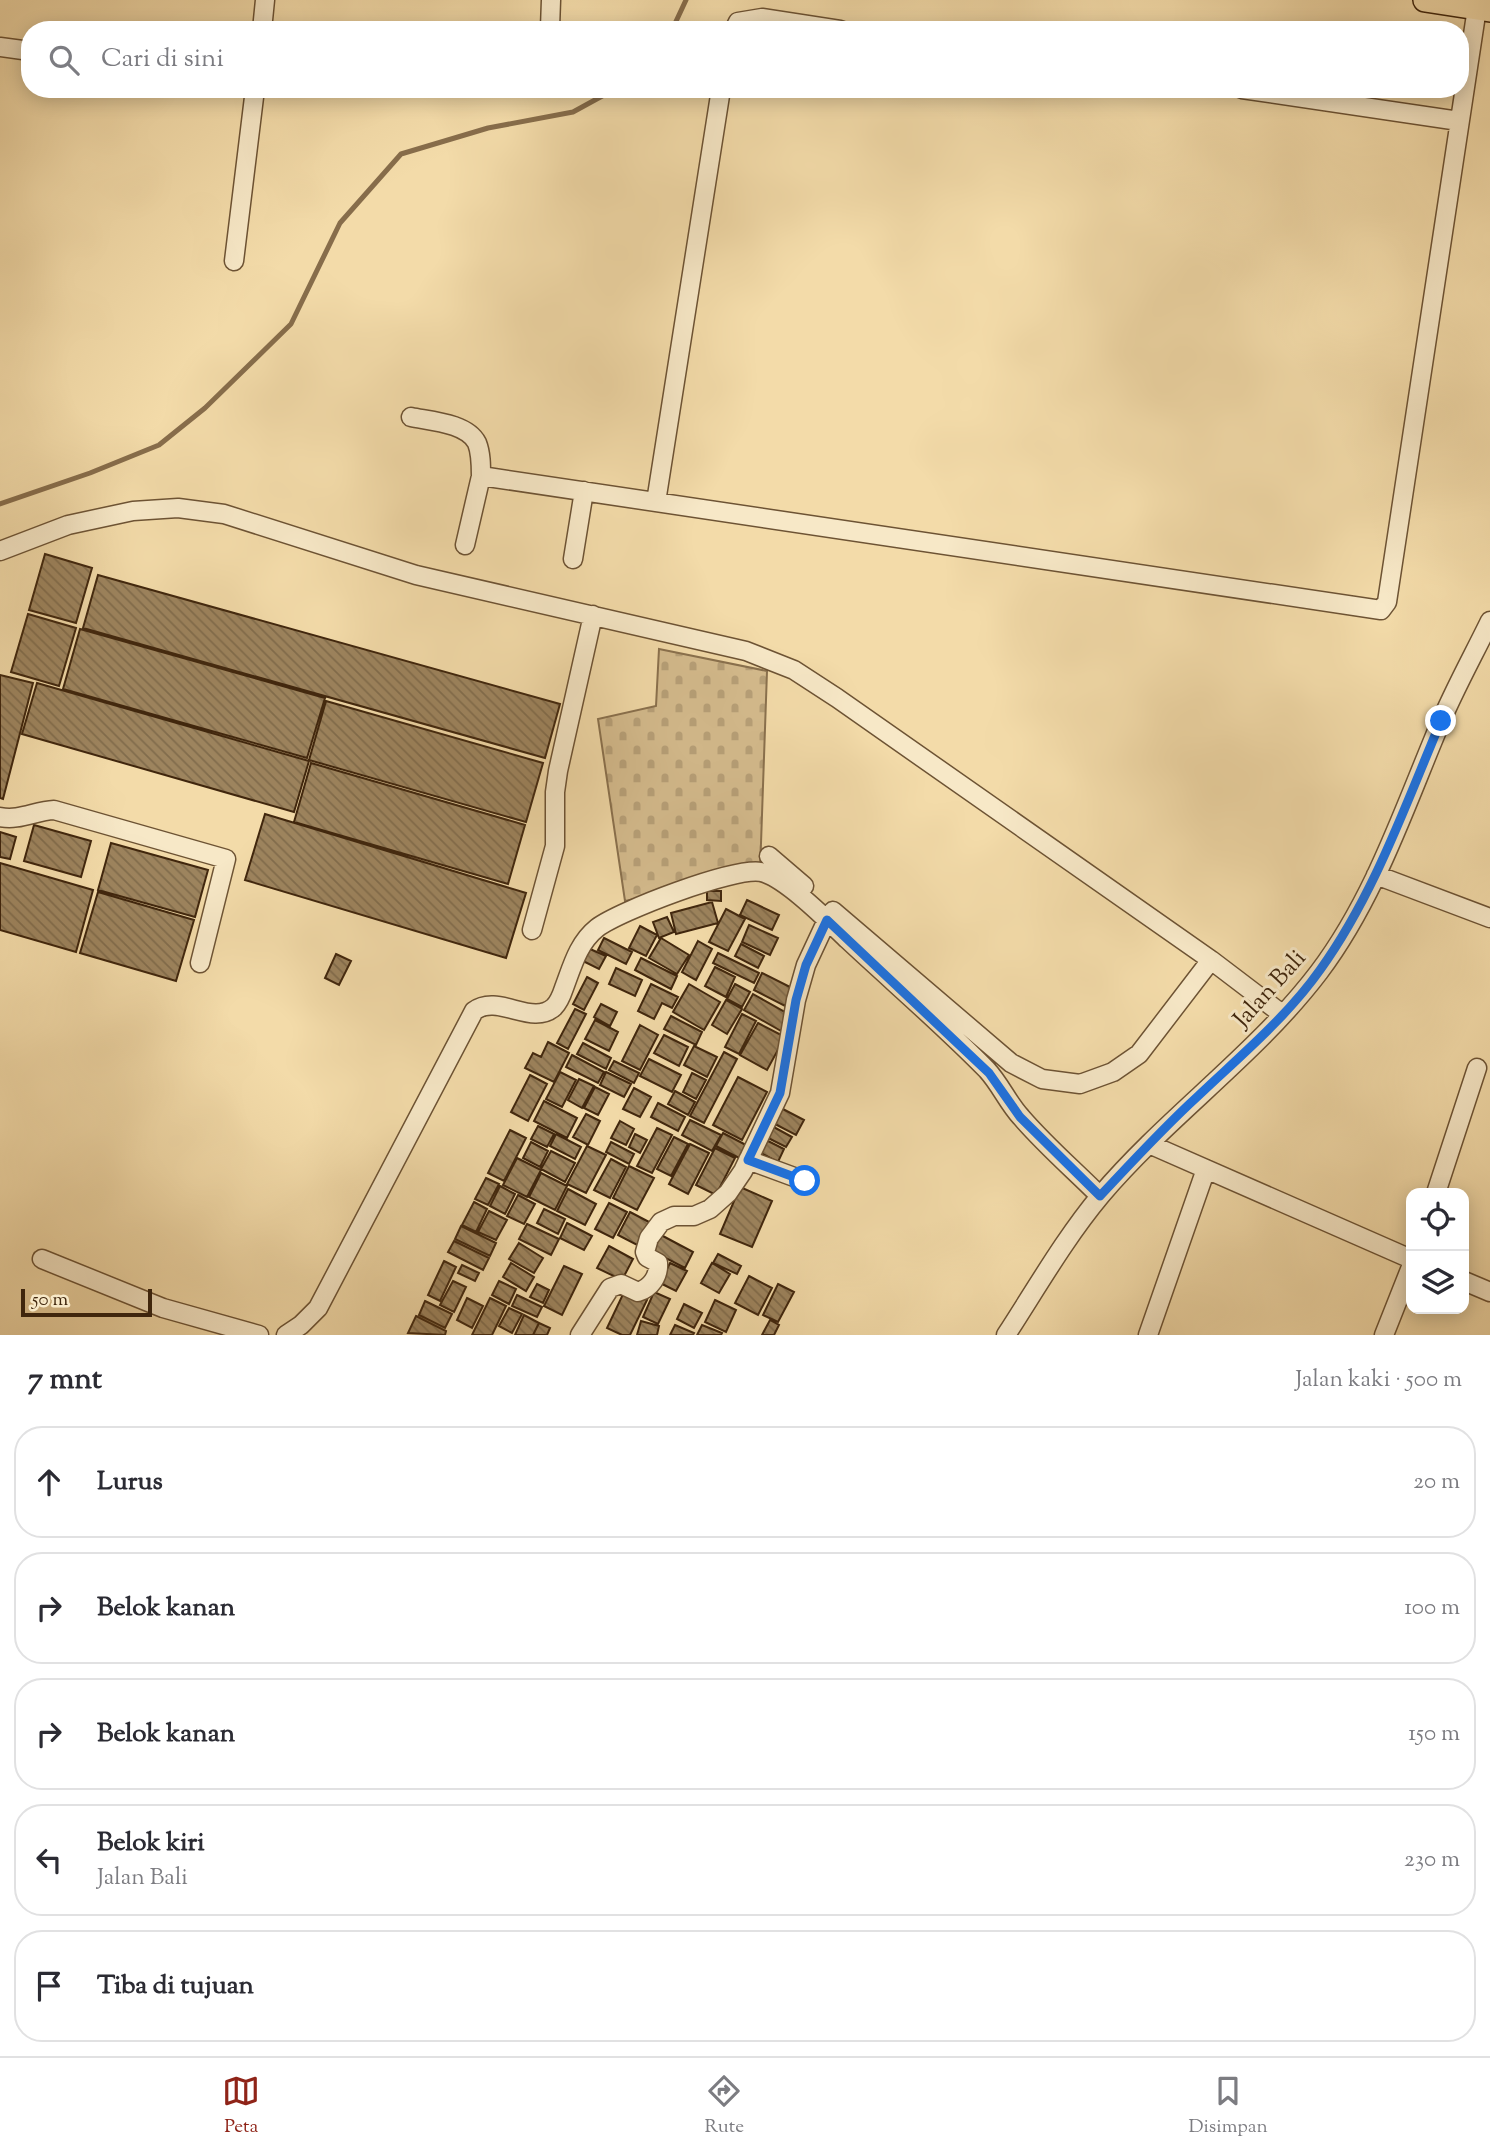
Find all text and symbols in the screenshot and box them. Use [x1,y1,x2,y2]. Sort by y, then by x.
search box [21,21,1469,98]
icon: search [45,41,83,79]
text: Cari di sini [101,41,224,78]
route end [1425,705,1456,736]
street label: Jalan Bali [1225,943,1315,1037]
route start [789,1165,820,1196]
map controls [1406,1188,1469,1314]
button: locate [1406,1188,1469,1251]
button: layers [1406,1251,1469,1314]
scale bar [21,1286,152,1318]
text: 50 m [32,1287,68,1314]
text: 7 mnt [28,1359,102,1402]
text: Jalan kaki · 500 m [1295,1364,1462,1397]
icon: ahead [30,1463,68,1501]
text: Lurus [97,1464,163,1501]
text: 20 m [1413,1466,1460,1499]
icon: right [30,1589,68,1627]
text: Belok kanan [97,1590,235,1627]
text: 100 m [1404,1592,1460,1625]
icon: right [30,1715,68,1753]
text: Belok kanan [97,1716,235,1753]
text: 150 m [1408,1718,1460,1751]
text: Belok kiri [97,1825,205,1862]
icon: left [30,1841,68,1879]
text: 230 m [1404,1844,1460,1877]
text: Jalan Bali [97,1862,188,1895]
icon: arrive [30,1967,68,2005]
text: Tiba di tujuan [97,1968,254,2005]
tab: Peta [222,2072,260,2141]
tab: Rute [705,2072,744,2141]
tab: Disimpan [1188,2072,1268,2141]

